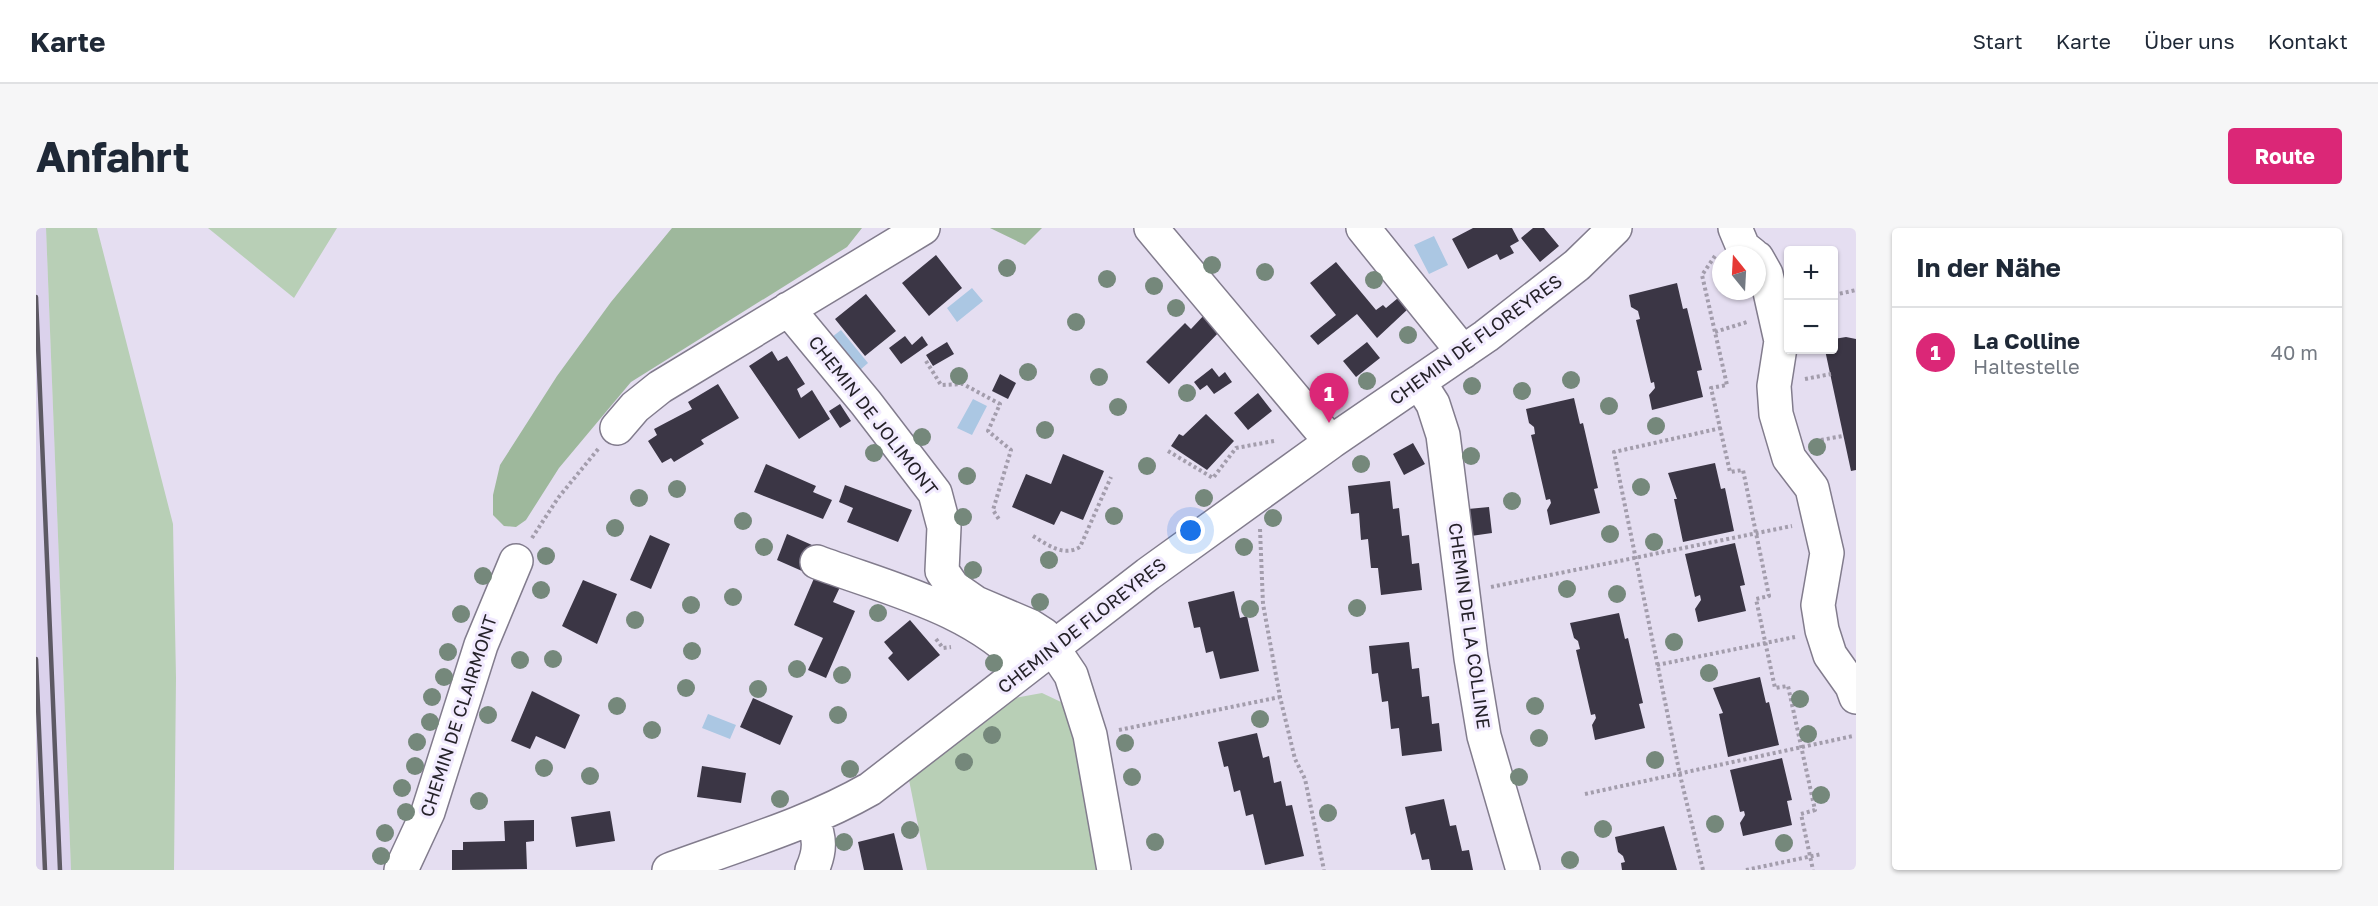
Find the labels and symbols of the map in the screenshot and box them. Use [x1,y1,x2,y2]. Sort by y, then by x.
north arrow [1712,246,1766,300]
street label: CHEMIN DE FLOREYRES [1385,269,1566,409]
street label: CHEMIN DE JOLIMONT [804,331,943,500]
pin: 1 [1310,374,1348,423]
your location [1176,516,1205,545]
street label: CHEMIN DE LA COLLINE [1445,521,1495,730]
street label: CHEMIN DE FLOREYRES [993,553,1170,698]
street label: CHEMIN DE CLAIRMONT [415,612,501,819]

